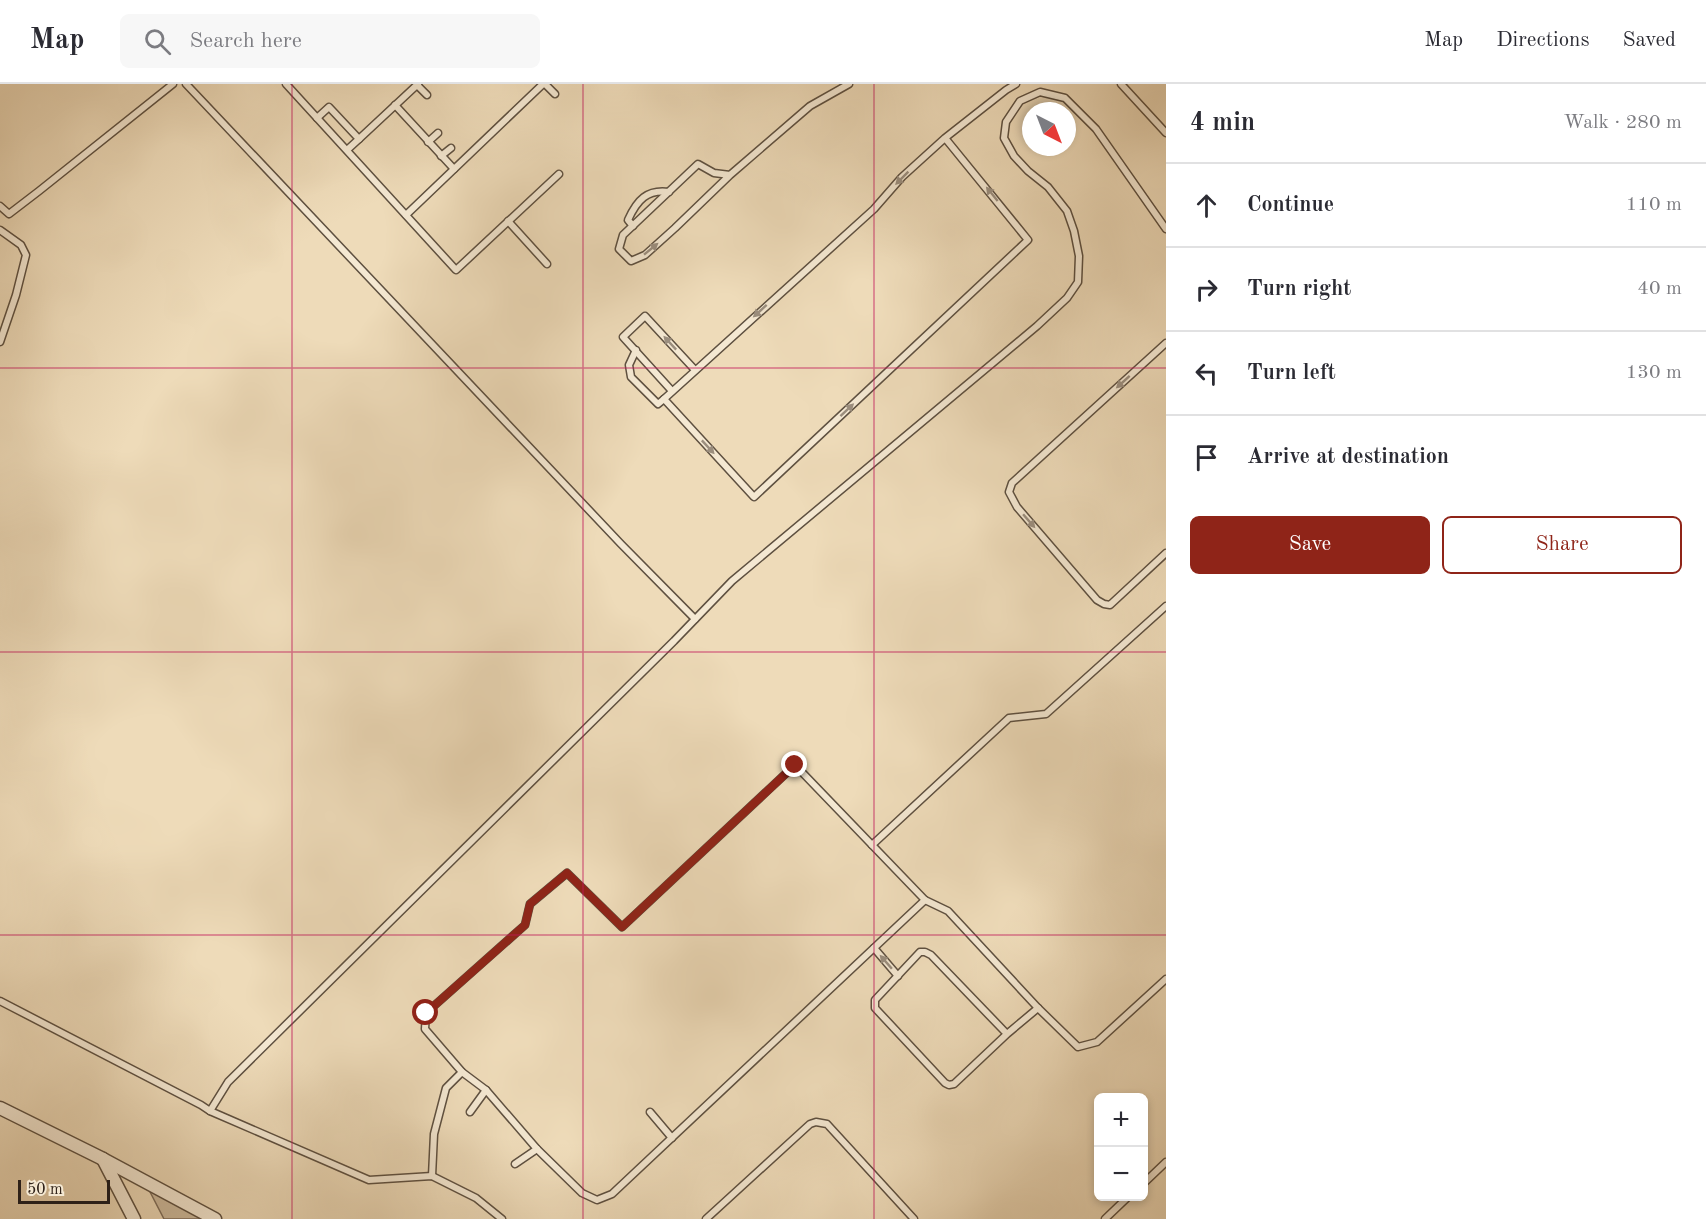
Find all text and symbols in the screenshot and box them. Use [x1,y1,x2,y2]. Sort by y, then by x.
search box [120,14,540,68]
icon: search [141,25,174,58]
text: Map [30,27,84,55]
text: Search here [189,30,302,52]
text: Map [1424,30,1463,51]
text: Directions [1496,30,1590,51]
text: Saved [1623,30,1676,51]
north arrow [1022,102,1076,156]
text: 4 min [1190,110,1255,136]
text: Walk · 280 m [1563,113,1682,133]
one-way arrow [895,171,909,186]
one-way arrow [986,187,998,202]
icon: ahead [1190,189,1223,222]
text: Continue [1247,194,1334,216]
text: 110 m [1626,195,1682,215]
one-way arrow [643,243,659,256]
icon: right [1190,273,1223,306]
text: Turn right [1247,278,1351,300]
text: 40 m [1637,279,1682,299]
one-way arrow [753,304,768,317]
one-way arrow [664,336,677,351]
icon: left [1190,357,1223,390]
text: Turn left [1247,362,1336,384]
text: 130 m [1626,363,1682,383]
one-way arrow [1115,375,1130,389]
one-way arrow [839,403,854,417]
one-way arrow [701,439,715,454]
icon: arrive [1190,441,1223,474]
text: Arrive at destination [1247,446,1449,468]
one-way arrow [1022,514,1036,529]
button: Save [1190,516,1430,574]
button: Share [1442,516,1682,574]
route end [781,751,807,777]
one-way arrow [880,955,893,970]
route start [412,999,438,1025]
map controls [1094,1093,1148,1201]
button: + [1094,1093,1148,1147]
button: − [1094,1147,1148,1201]
scale bar [18,1177,110,1204]
text: 50 m [27,1182,63,1198]

